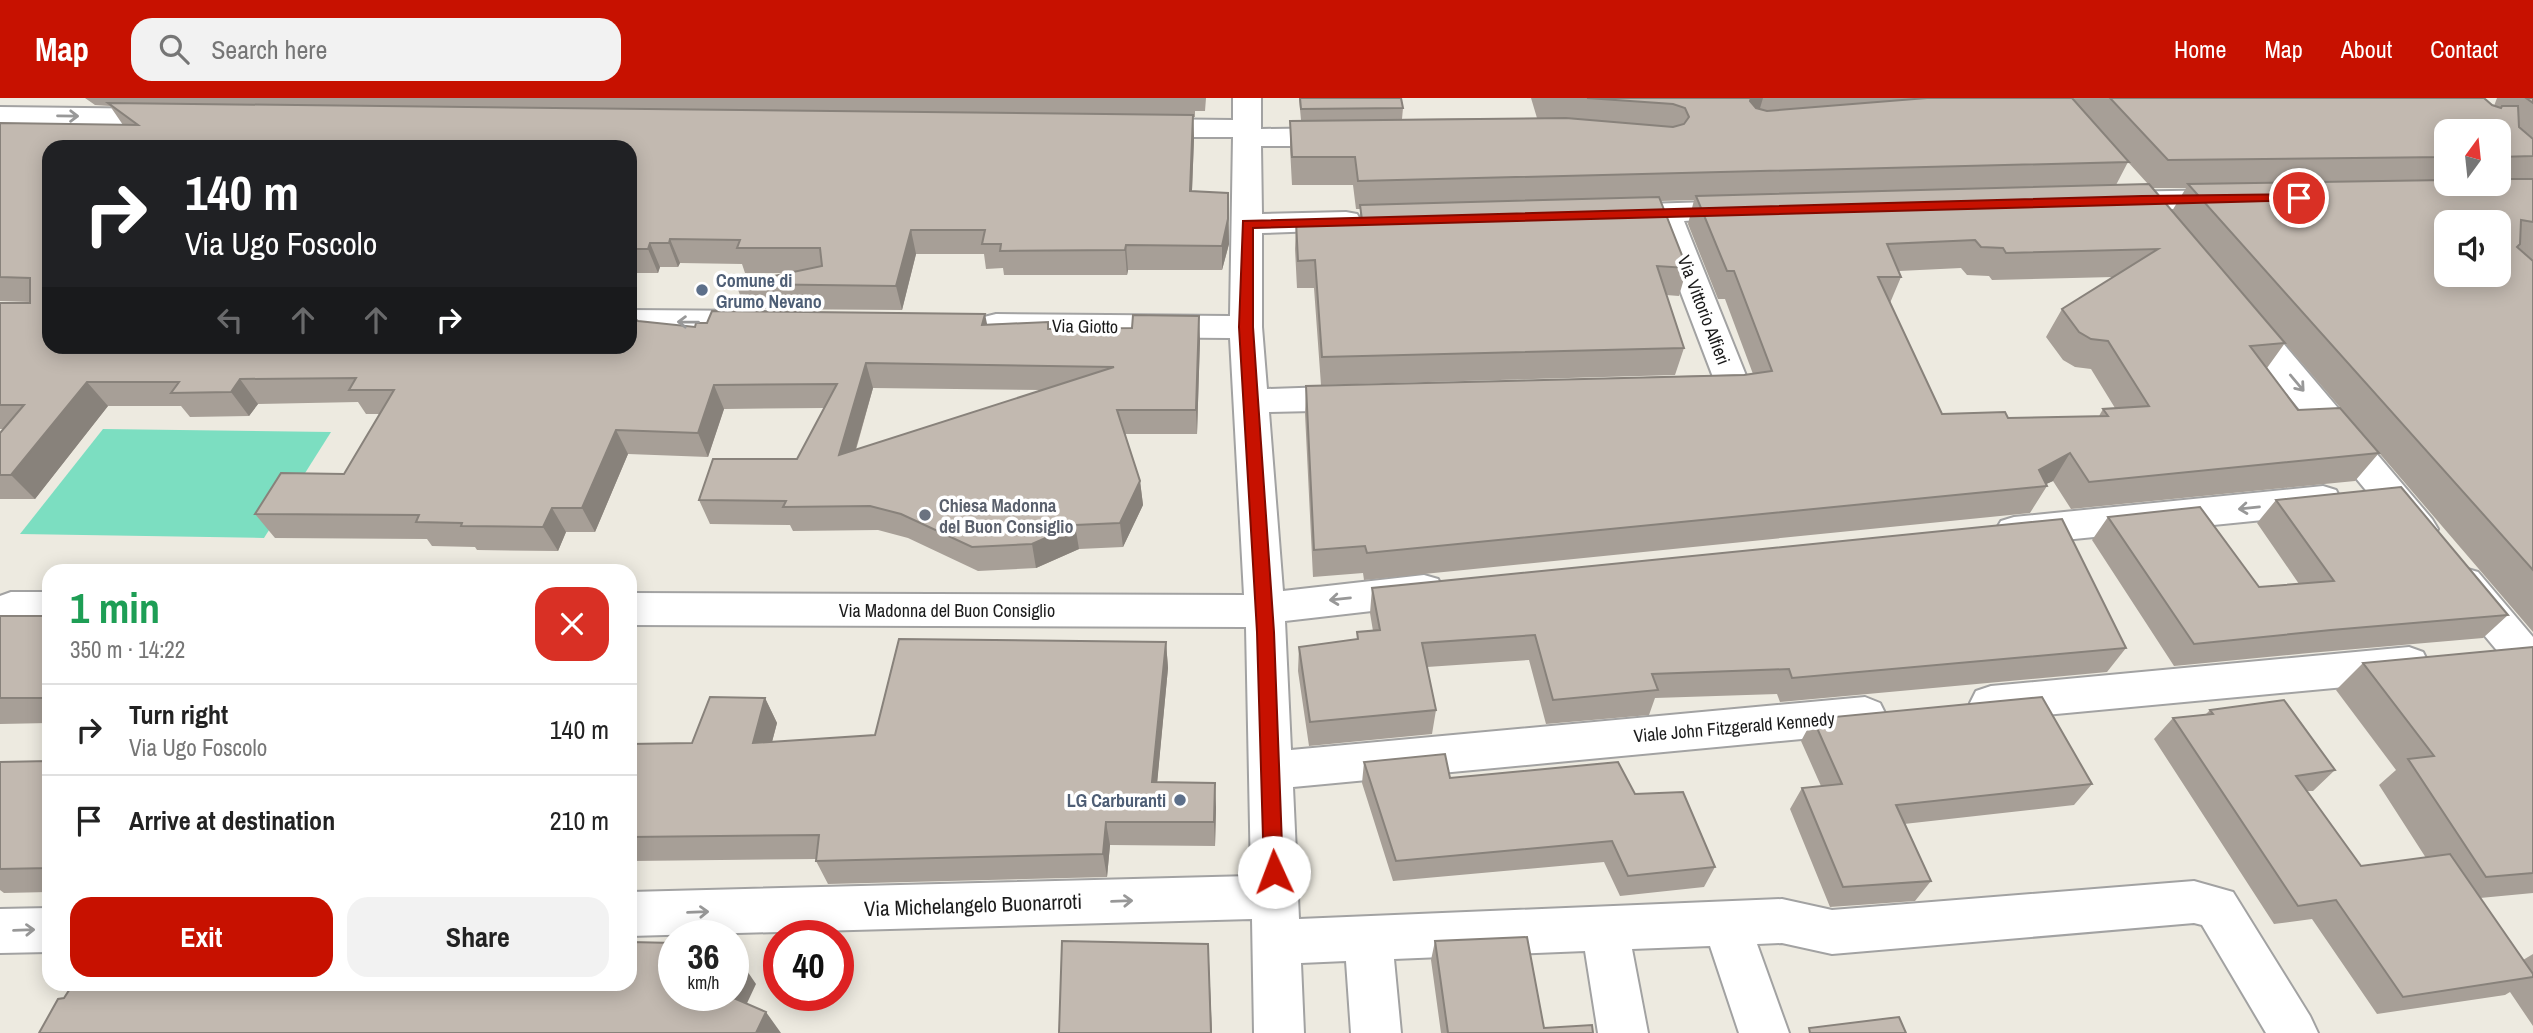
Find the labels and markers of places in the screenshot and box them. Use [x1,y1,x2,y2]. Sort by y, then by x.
pin [2269,168,2329,228]
place label: Comune di Grumo Nevano [716,268,822,314]
marker: Comune di Grumo Nevano [694,282,710,298]
place label: Chiesa Madonna del Buon Consiglio [939,493,1074,539]
marker: Chiesa Madonna del Buon Consiglio [917,507,933,523]
place label: LG Carburanti [1067,788,1166,813]
marker: LG Carburanti [1172,792,1188,808]

